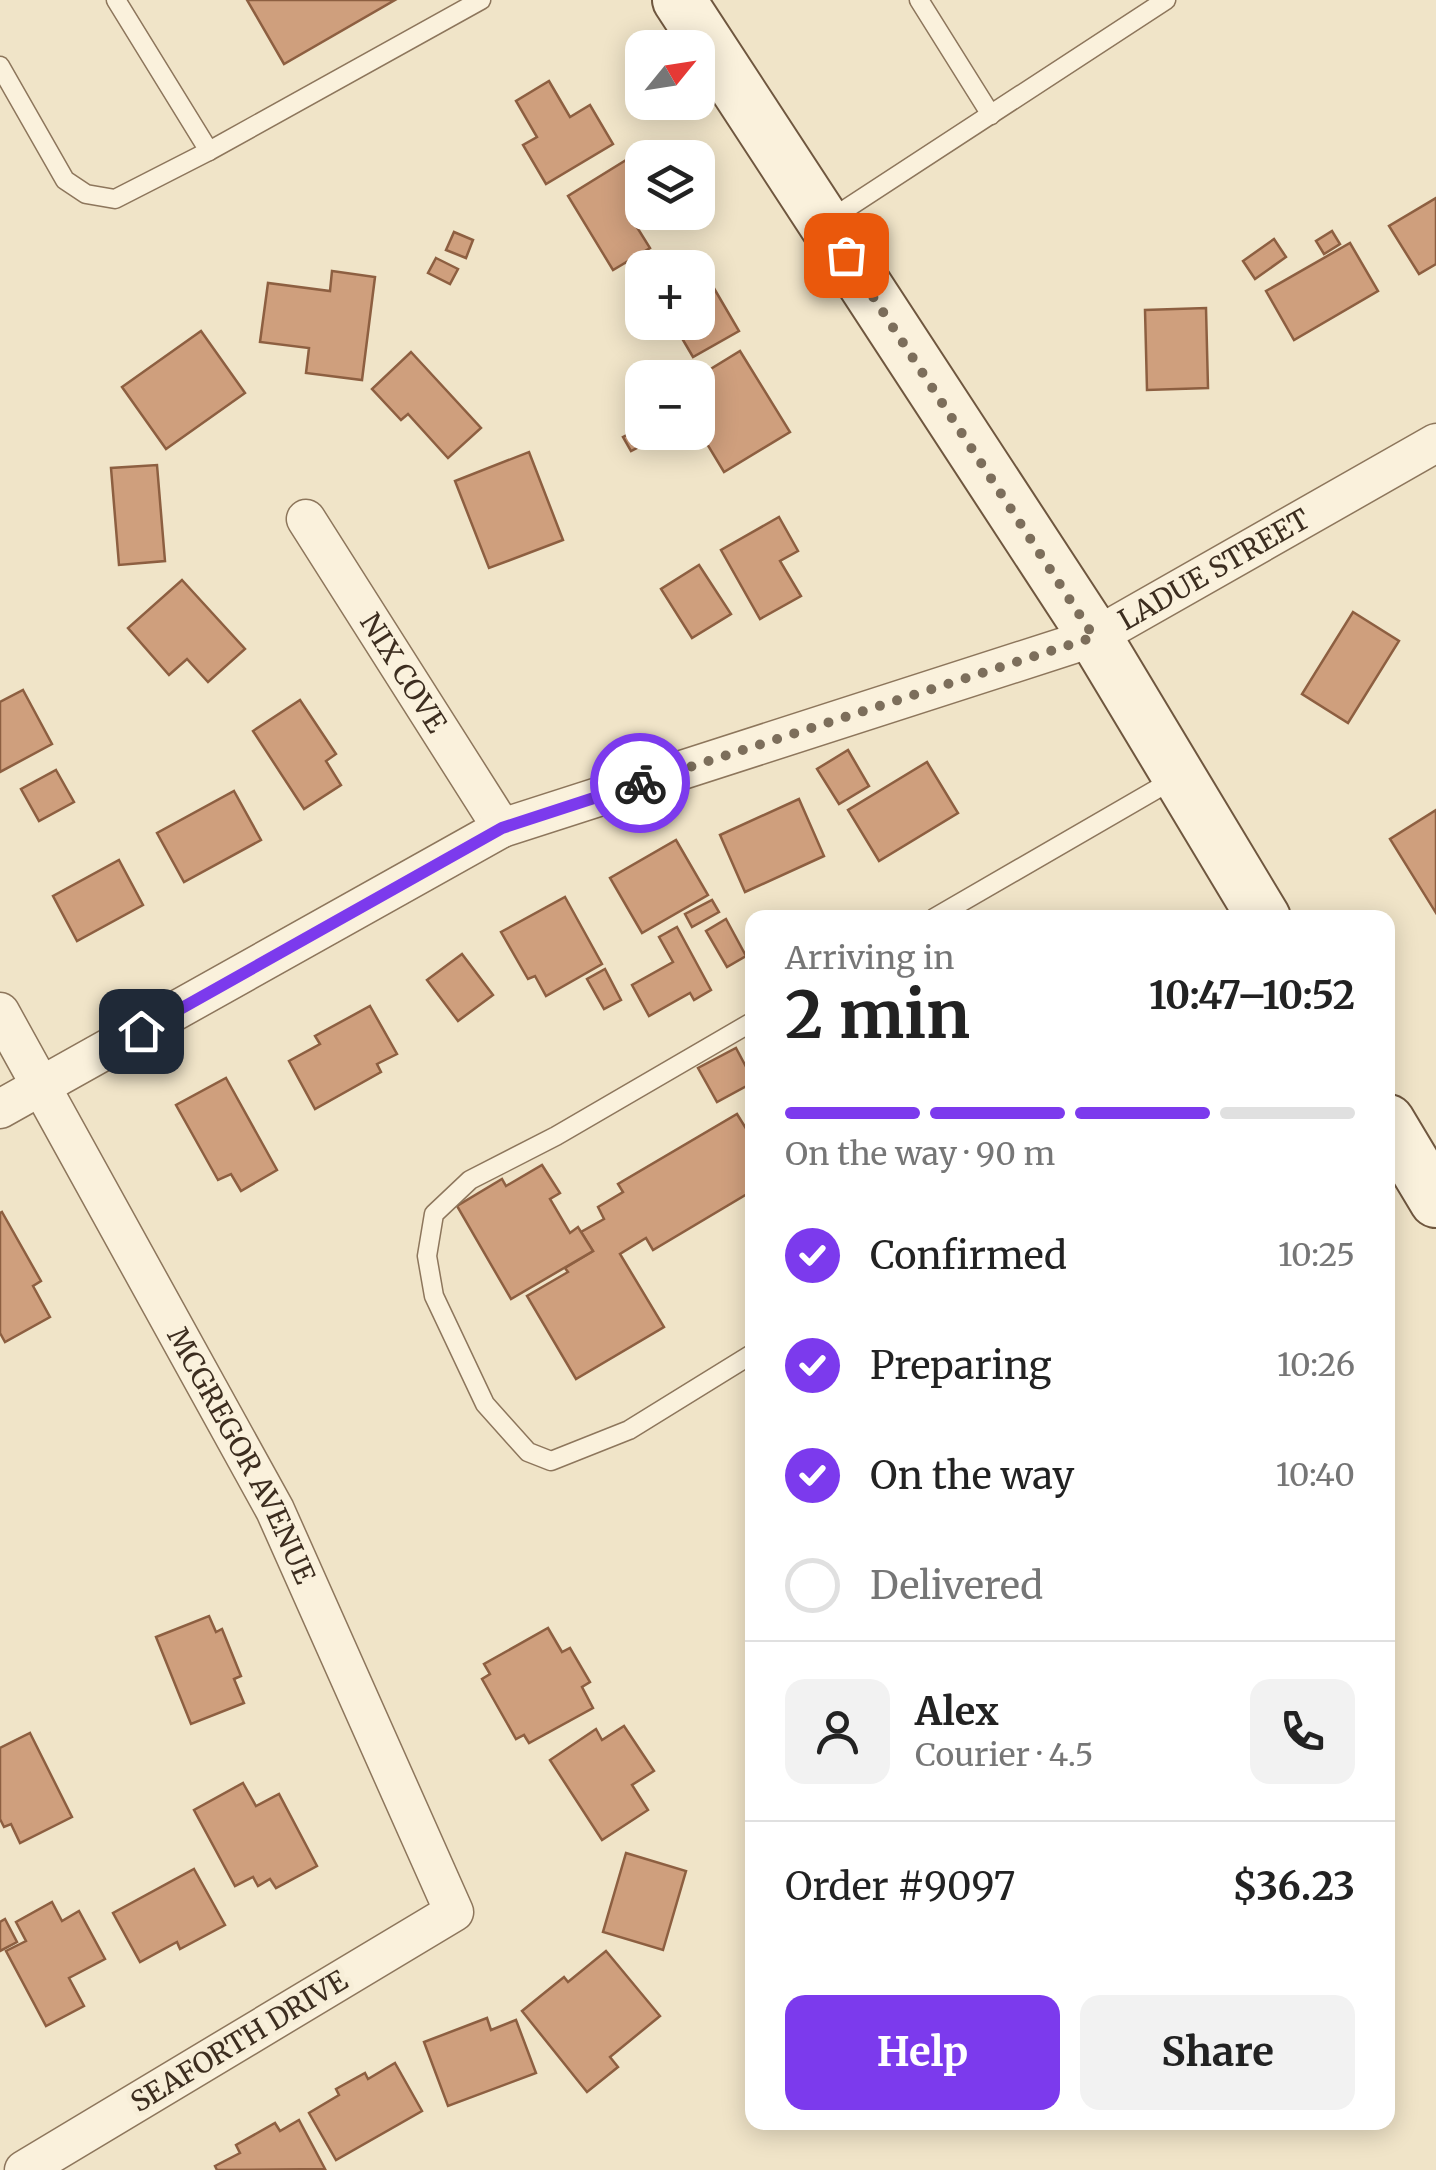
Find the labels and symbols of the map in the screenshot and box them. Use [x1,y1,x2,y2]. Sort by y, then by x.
north arrow [625,30,715,120]
pin [804,213,889,298]
street label: LADUE STREET [1112,501,1316,638]
street label: NIX COVE [352,606,455,739]
courier [590,733,690,833]
pin [99,989,184,1074]
street label: MCGREGOR AVENUE [160,1321,323,1589]
street label: SEAFORTH DRIVE [124,1962,354,2120]

